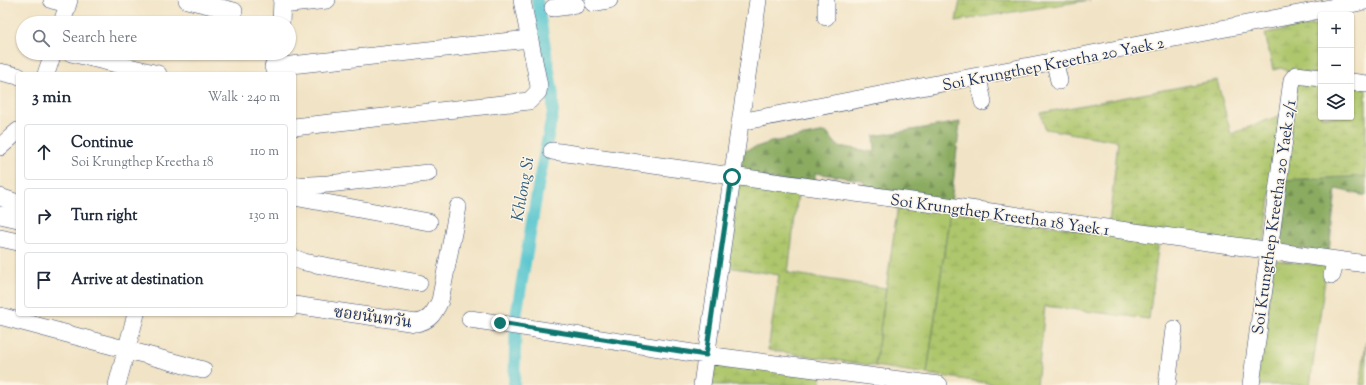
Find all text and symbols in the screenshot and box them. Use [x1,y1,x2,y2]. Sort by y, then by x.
map controls [1318,12,1354,120]
button: + [1318,12,1354,48]
search box [16,16,296,60]
icon: search [30,27,52,49]
text: Search here [62,28,137,49]
street label: Soi Krungthep Kreetha 20 Yaek 2 [941,33,1167,98]
button: − [1318,48,1354,84]
button: layers [1318,84,1354,120]
text: 3 min [32,86,71,110]
text: Walk · 240 m [208,89,280,107]
street label: Soi Krungthep Kreetha 20 Yaek 2/1 [1248,98,1303,336]
text: Continue [71,133,133,154]
icon: ahead [33,141,55,163]
text: 110 m [250,143,279,161]
text: Soi Krungthep Kreetha 18 [71,154,213,172]
water label: Khlong Si [507,155,541,223]
route start [723,168,741,186]
street label: Soi Krungthep Kreetha 18 Yaek 1 [889,190,1111,243]
icon: right [33,205,55,227]
text: Turn right [71,206,137,227]
text: 130 m [249,207,279,225]
icon: arrive [33,269,55,291]
text: Arrive at destination [71,270,204,291]
street label: ซอยนันทวัน [332,302,413,335]
route end [491,314,509,332]

